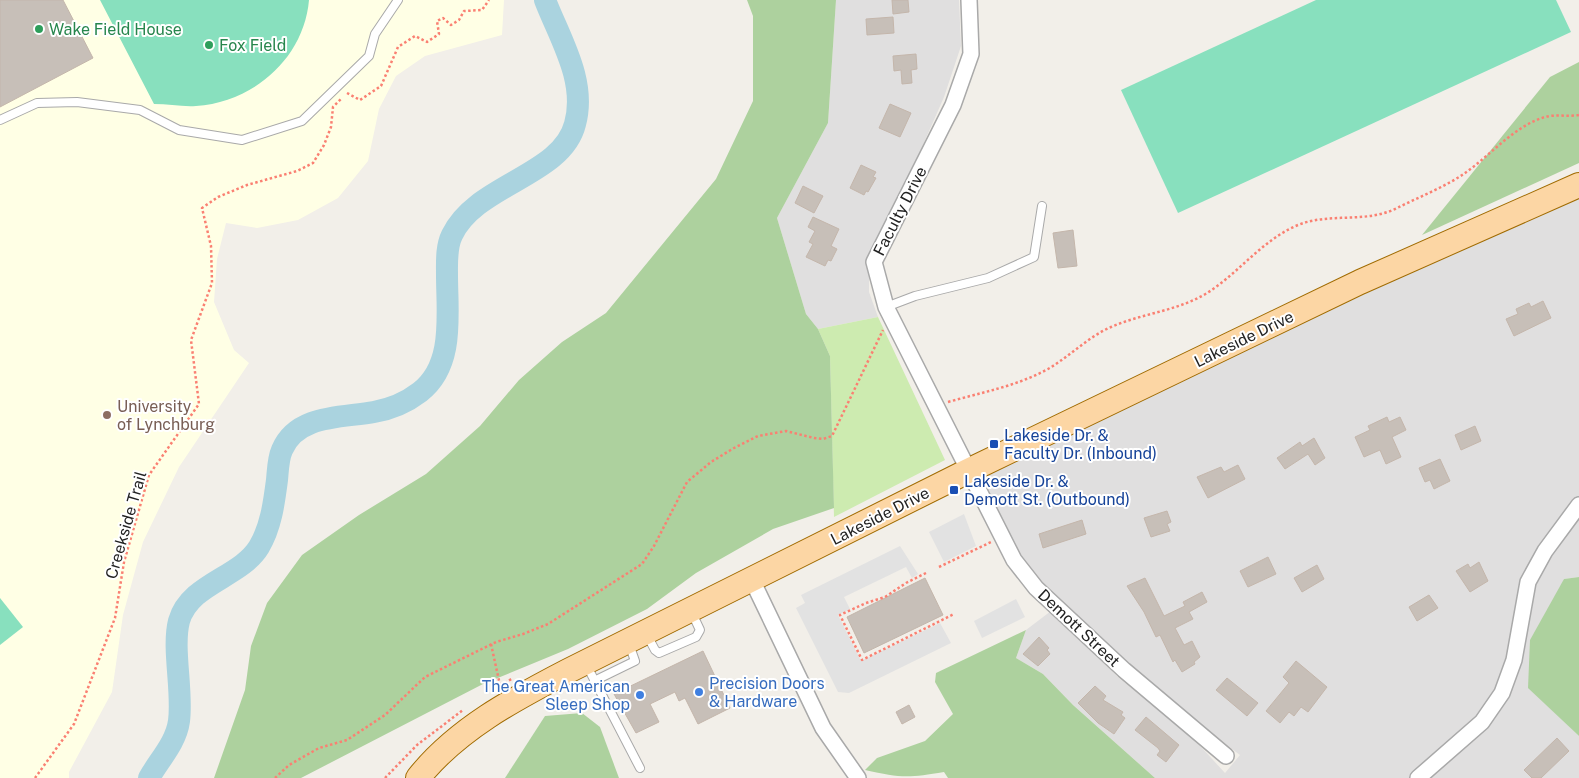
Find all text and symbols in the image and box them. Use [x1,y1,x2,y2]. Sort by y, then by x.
place label: Wake Field House [49,20,182,39]
marker: Wake Field House [33,23,45,35]
place label: Fox Field [219,36,286,55]
marker: Fox Field [203,39,215,51]
street label: Faculty Drive [869,163,931,259]
street label: Lakeside Drive [1191,307,1297,371]
place label: University of Lynchburg [117,397,215,434]
marker: University of Lynchburg [101,409,113,421]
place label: Lakeside Dr. & Faculty Dr. (Inbound) [1004,426,1157,463]
marker: Lakeside Dr. & Faculty Dr. (Inbound) [988,438,1000,450]
street label: Creekside Trail [102,469,150,581]
place label: Lakeside Dr. & Demott St. (Outbound) [964,472,1130,509]
street label: Lakeside Drive [827,483,933,549]
marker: Lakeside Dr. & Demott St. (Outbound) [948,484,960,496]
street label: Demott Street [1034,585,1124,671]
place label: Precision Doors & Hardware [709,674,825,711]
place label: The Great American Sleep Shop [482,677,630,714]
marker: Precision Doors & Hardware [693,686,705,698]
marker: The Great American Sleep Shop [634,689,646,701]

